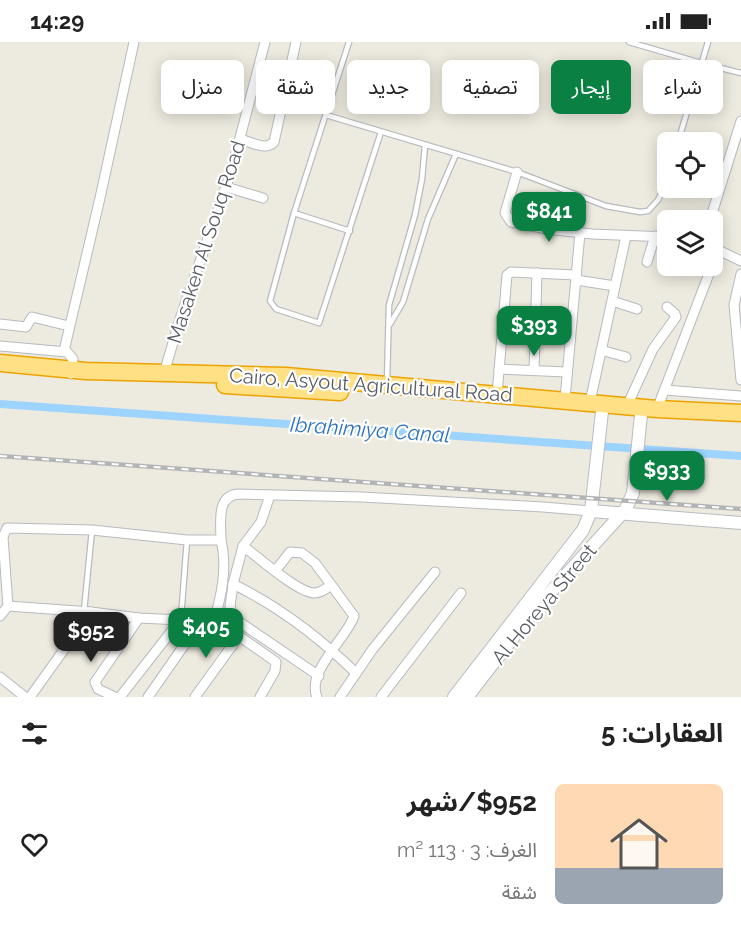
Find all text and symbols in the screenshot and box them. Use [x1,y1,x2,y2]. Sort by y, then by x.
text: 14:29 [30,8,84,34]
chip: منزل [161,60,244,114]
chip: شقة [256,60,335,114]
chip: جديد [347,60,430,114]
chip: تصفية [442,60,539,114]
chip: إيجار [551,60,631,114]
chip: شراء [643,60,723,114]
map controls [657,132,723,276]
button: locate [657,132,723,198]
street label: Masaken Al Souq Road [162,138,250,346]
pin: $841 [513,192,585,243]
text: $841 [526,199,572,223]
button: layers [657,210,723,276]
pin: $393 [498,306,570,357]
text: $393 [511,313,557,337]
street label: Cairo, Asyout Agricultural Road [228,363,514,407]
water label: Ibrahimiya Canal [289,411,451,448]
pin: $933 [631,451,703,502]
text: $933 [644,458,690,482]
street label: Al Horeya Street [487,539,602,669]
pin: $405 [170,608,242,659]
pin: $952 [55,612,127,663]
text: $405 [182,615,230,639]
text: $952 [68,619,114,643]
icon: filters [18,717,51,750]
text: العقارات: 5 [601,718,723,748]
text: $952/شهر [407,787,537,817]
icon: home [603,808,675,880]
icon: heart [18,828,51,861]
text: الغرف: 3 · 113 m² [397,838,537,862]
text: شقة [502,880,537,904]

